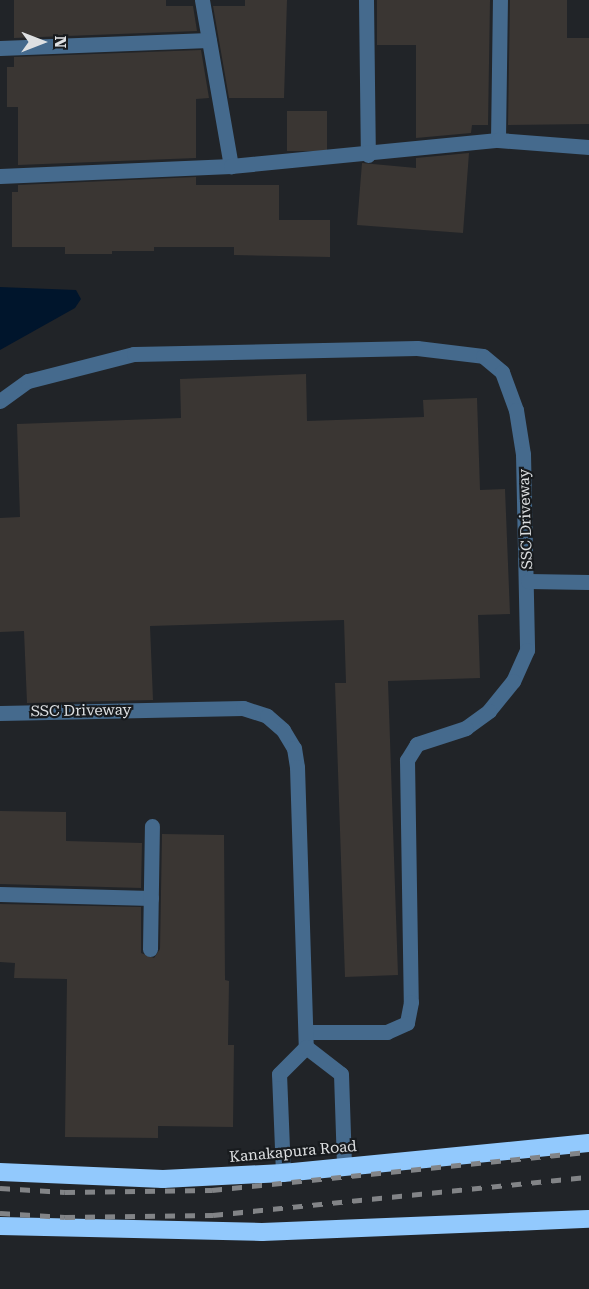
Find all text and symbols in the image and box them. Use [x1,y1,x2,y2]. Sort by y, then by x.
north arrow [12,12,72,72]
text: N [51,36,70,48]
street label: SSC Driveway [515,468,537,570]
street label: SSC Driveway [31,701,131,721]
street label: Kanakapura Road [229,1137,357,1167]

